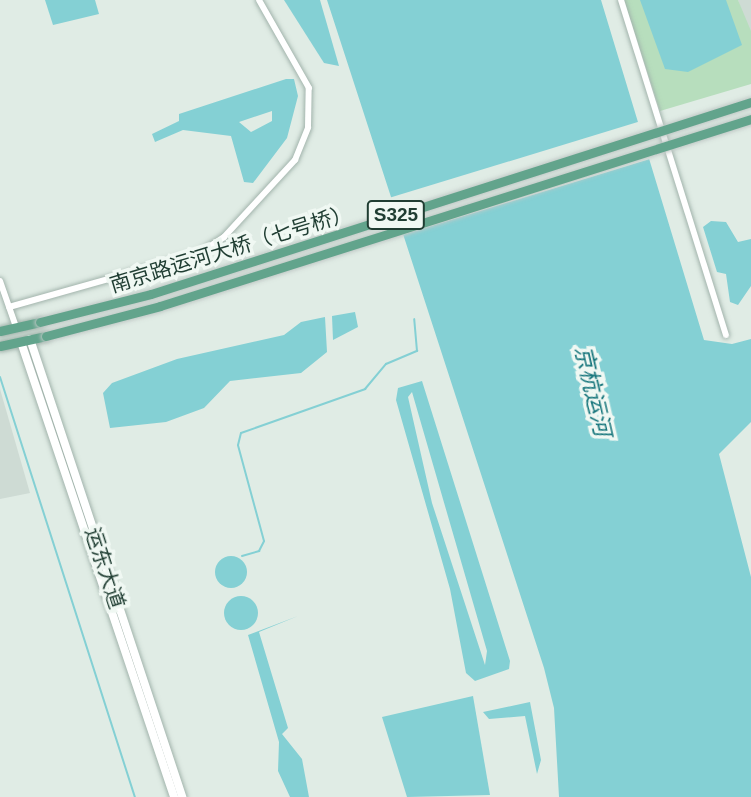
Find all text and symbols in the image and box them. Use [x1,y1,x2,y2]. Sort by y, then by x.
street label: 南京路运河大桥（七号桥） [107,200,355,298]
road number: S325 [366,200,426,230]
water label: 京杭运河 [569,343,617,439]
street label: 运东大道 [80,524,130,612]

